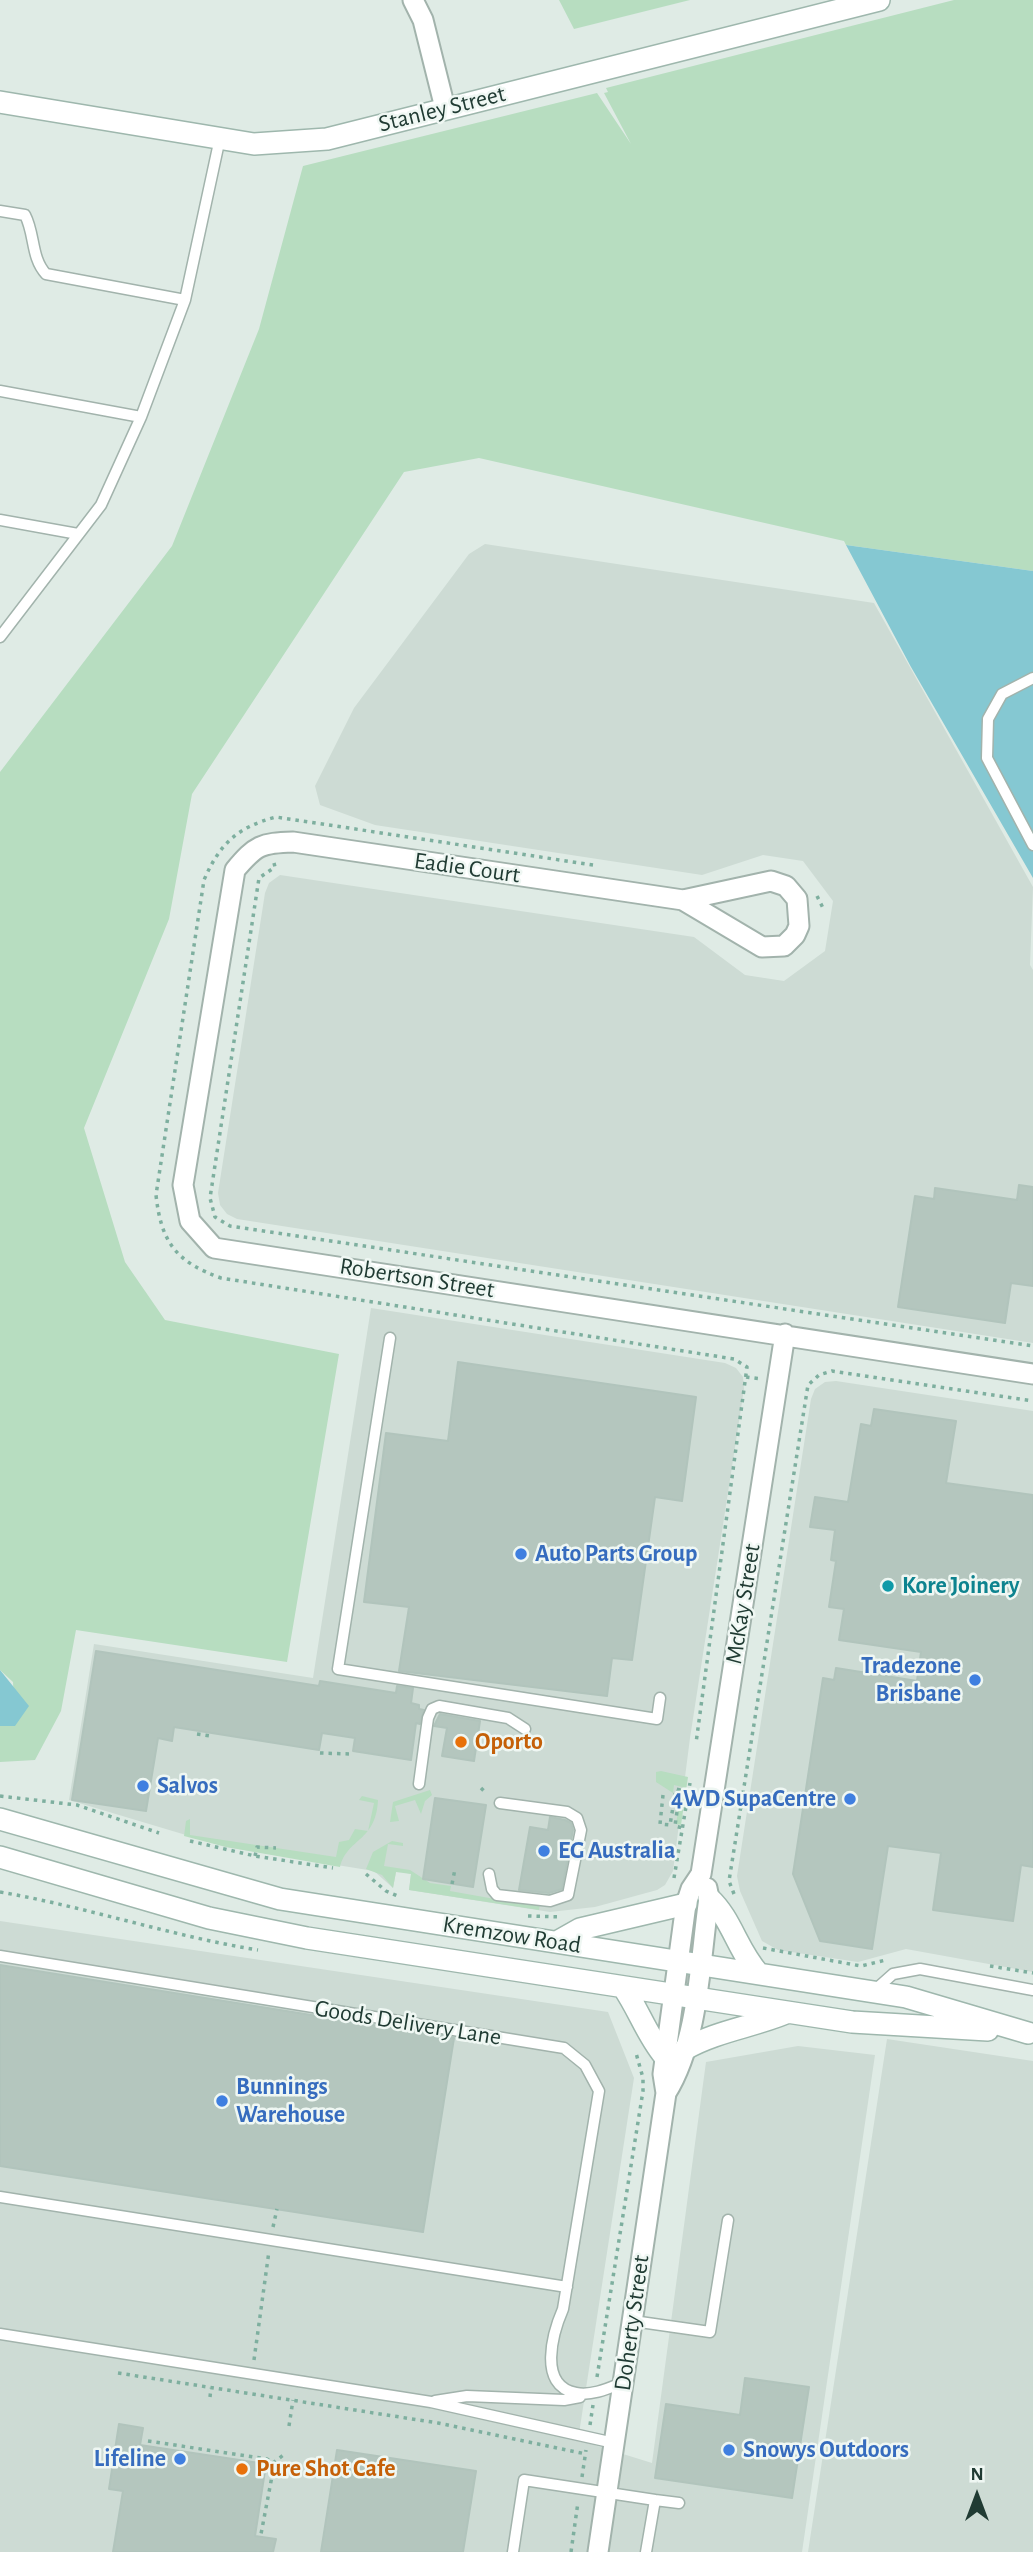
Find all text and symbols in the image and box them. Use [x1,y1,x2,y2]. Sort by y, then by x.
street label: Stanley Street [375,79,509,139]
street label: Eadie Court [412,846,522,890]
street label: Robertson Street [338,1252,496,1304]
place label: Auto Parts Group [535,1540,697,1568]
street label: McKay Street [719,1542,767,1666]
marker: Auto Parts Group [513,1546,529,1562]
place label: Kore Joinery [902,1572,1019,1600]
marker: Kore Joinery [880,1578,896,1594]
place label: Tradezone Brisbane [861,1652,961,1708]
marker: Tradezone Brisbane [967,1672,983,1688]
place label: Oporto [475,1728,543,1756]
marker: Oporto [453,1734,469,1750]
place label: Salvos [157,1772,218,1800]
marker: Salvos [135,1778,151,1794]
place label: 4WD SupaCentre [671,1785,836,1813]
marker: 4WD SupaCentre [842,1791,858,1807]
place label: EG Australia [558,1837,675,1865]
marker: EG Australia [536,1843,552,1859]
street label: Kremzow Road [441,1910,583,1960]
street label: Goods Delivery Lane [313,1994,503,2052]
place label: Bunnings Warehouse [236,2073,345,2129]
marker: Bunnings Warehouse [214,2093,230,2109]
street label: Doherty Street [608,2253,656,2393]
place label: Snowys Outdoors [743,2436,909,2464]
marker: Snowys Outdoors [721,2442,737,2458]
place label: Lifeline [94,2445,166,2473]
marker: Lifeline [172,2451,188,2467]
place label: Pure Shot Cafe [256,2455,396,2483]
marker: Pure Shot Cafe [234,2461,250,2477]
north arrow [942,2461,1012,2531]
text: N [970,2465,984,2484]

